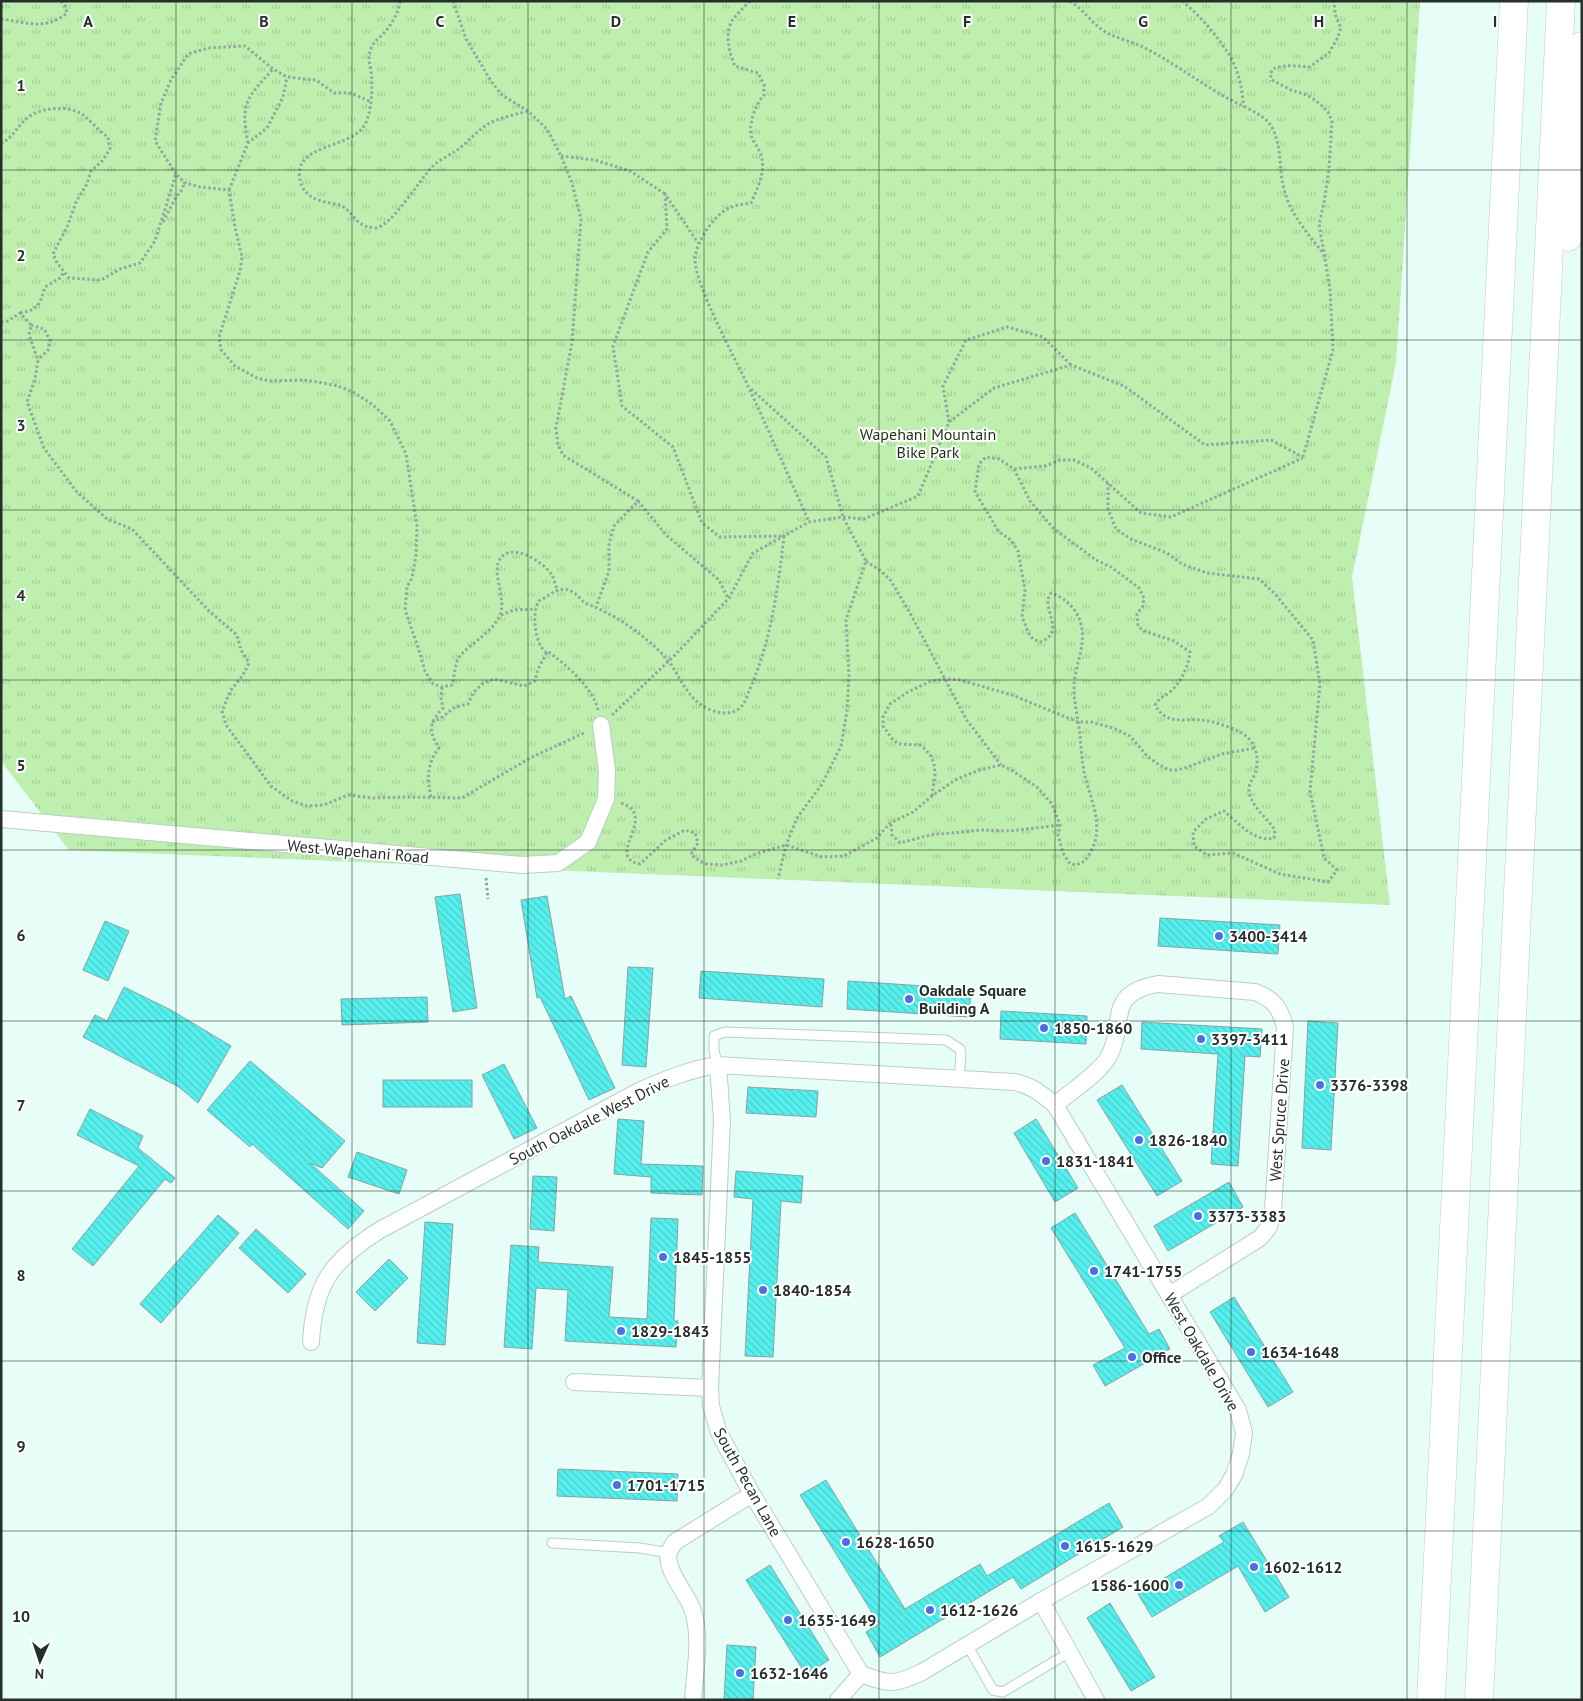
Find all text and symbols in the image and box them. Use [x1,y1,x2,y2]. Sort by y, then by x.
text: A [83,11,93,31]
text: B [259,11,269,31]
text: C [436,11,445,31]
text: D [611,11,621,31]
text: E [788,11,796,31]
text: F [963,11,971,31]
text: G [1138,11,1148,31]
text: H [1314,11,1324,31]
text: I [1493,11,1497,31]
text: 1 [16,75,26,95]
text: 2 [16,245,26,265]
text: 3 [16,415,26,435]
park label: Wapehani Mountain Bike Park [860,424,996,462]
text: 4 [16,585,26,605]
text: 5 [16,755,26,775]
street label: West Wapehani Road [286,835,430,867]
text: 6 [16,925,26,945]
place label: 3400-3414 [1229,926,1307,946]
marker: 3400-3414 [1213,930,1225,942]
place label: Oakdale Square Building A [919,980,1026,1018]
marker: Oakdale Square Building A [903,993,915,1005]
place label: 1850-1860 [1054,1018,1132,1038]
marker: 1850-1860 [1038,1022,1050,1034]
place label: 3397-3411 [1211,1029,1288,1049]
marker: 3397-3411 [1195,1033,1207,1045]
street label: West Spruce Drive [1265,1058,1293,1182]
street label: South Oakdale West Drive [506,1071,672,1169]
place label: 3376-3398 [1330,1075,1408,1095]
marker: 3376-3398 [1314,1079,1326,1091]
text: 7 [16,1095,26,1115]
place label: 1826-1840 [1149,1130,1227,1150]
marker: 1826-1840 [1133,1134,1145,1146]
place label: 1831-1841 [1056,1151,1134,1171]
marker: 1831-1841 [1040,1155,1052,1167]
place label: 3373-3383 [1208,1206,1286,1226]
marker: 3373-3383 [1192,1210,1204,1222]
place label: 1845-1855 [673,1247,751,1267]
marker: 1845-1855 [657,1251,669,1263]
place label: 1741-1755 [1104,1261,1182,1281]
text: 8 [16,1265,26,1285]
marker: 1741-1755 [1088,1265,1100,1277]
place label: 1840-1854 [773,1280,851,1300]
marker: 1840-1854 [757,1284,769,1296]
street label: West Oakdale Drive [1160,1289,1244,1415]
place label: 1829-1843 [631,1321,709,1341]
marker: 1829-1843 [615,1325,627,1337]
place label: 1634-1648 [1261,1342,1339,1362]
marker: 1634-1648 [1245,1346,1257,1358]
place label: Office [1142,1347,1182,1367]
marker: Office [1126,1351,1138,1363]
street label: South Pecan Lane [710,1424,786,1540]
text: 9 [16,1436,26,1456]
place label: 1701-1715 [627,1475,705,1495]
marker: 1701-1715 [611,1479,623,1491]
place label: 1628-1650 [856,1532,934,1552]
marker: 1628-1650 [840,1536,852,1548]
place label: 1615-1629 [1075,1536,1153,1556]
marker: 1615-1629 [1059,1540,1071,1552]
place label: 1602-1612 [1264,1557,1342,1577]
marker: 1602-1612 [1248,1561,1260,1573]
place label: 1586-1600 [1091,1575,1169,1595]
marker: 1586-1600 [1173,1579,1185,1591]
place label: 1612-1626 [940,1600,1018,1620]
marker: 1612-1626 [924,1604,936,1616]
text: 10 [12,1606,30,1626]
place label: 1635-1649 [798,1610,876,1630]
marker: 1635-1649 [782,1614,794,1626]
north arrow [15,1636,65,1686]
place label: 1632-1646 [750,1663,828,1683]
text: N [34,1665,44,1683]
marker: 1632-1646 [734,1667,746,1679]

